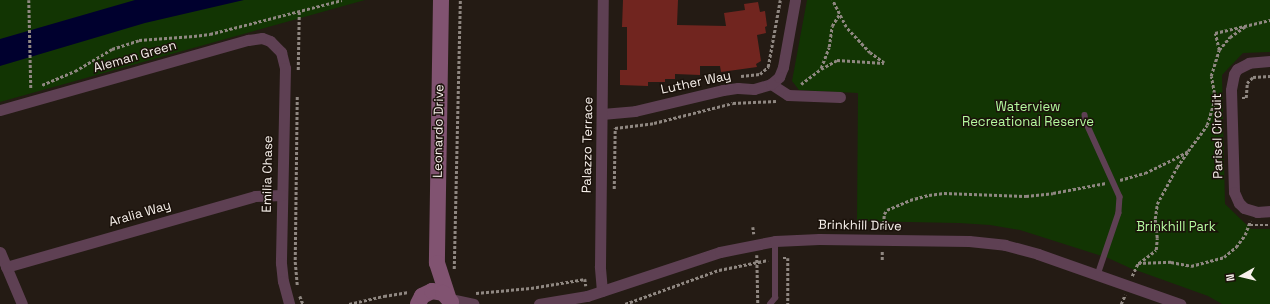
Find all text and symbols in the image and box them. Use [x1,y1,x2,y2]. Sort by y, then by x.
street label: Aleman Green [92,38,178,76]
street label: Luther Way [659,68,733,98]
street label: Leonardo Drive [430,84,448,178]
street label: Parisel Circuit [1209,93,1227,179]
street label: Palazzo Terrace [579,96,597,194]
park label: Waterview Recreational Reserve [962,100,1094,131]
street label: Emilia Chase [260,135,276,213]
street label: Aralia Way [107,198,173,230]
street label: Brinkhill Drive [818,217,902,235]
park label: Brinkhill Park [1136,219,1216,235]
north arrow [1222,256,1262,296]
text: N [1223,273,1238,282]

